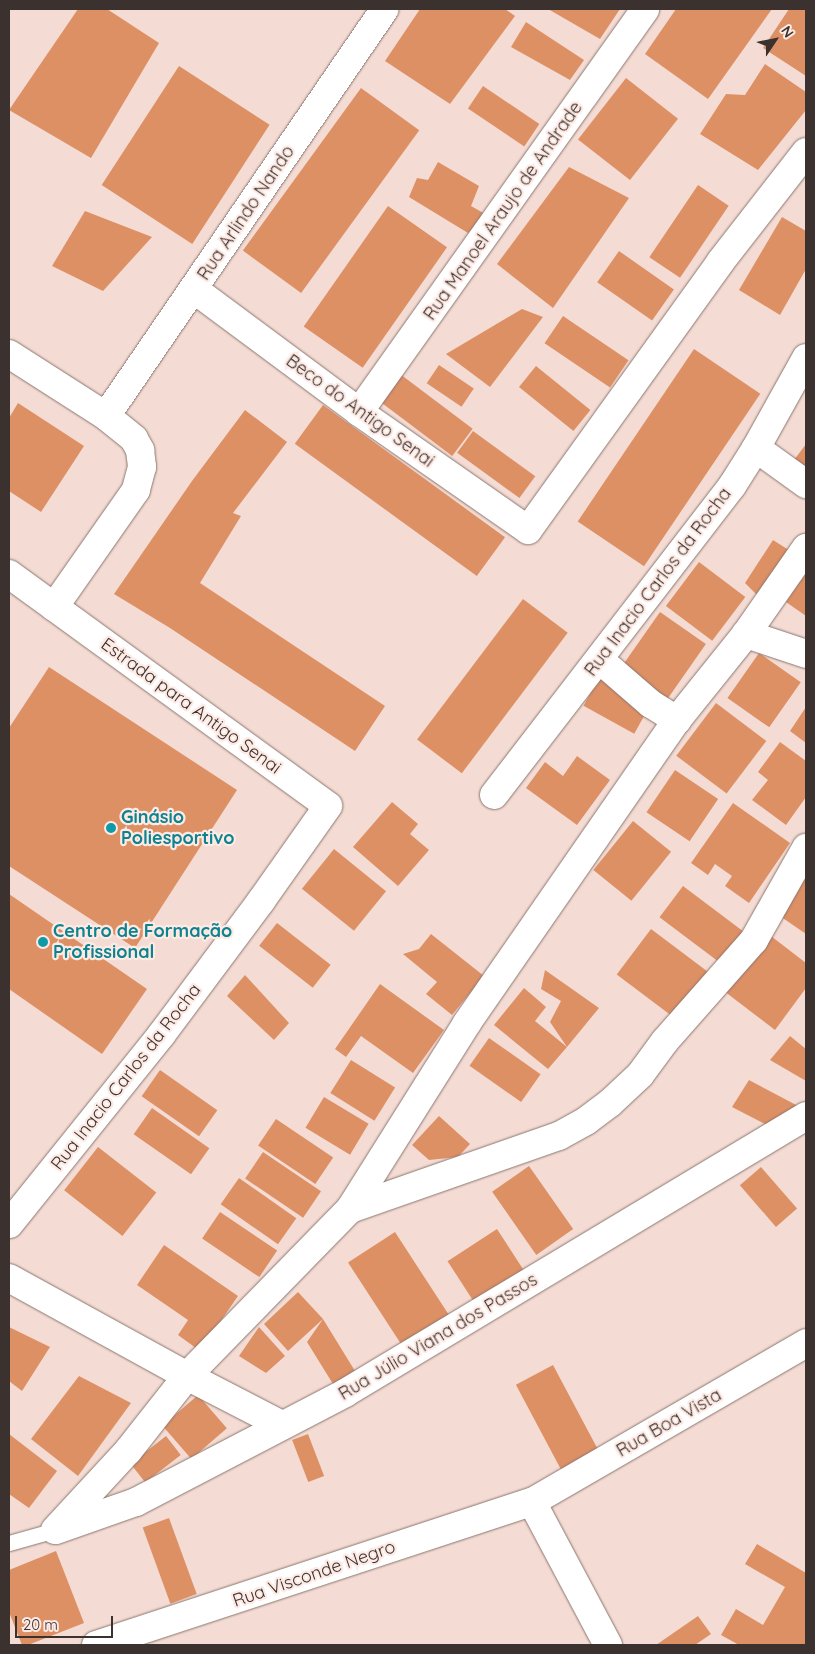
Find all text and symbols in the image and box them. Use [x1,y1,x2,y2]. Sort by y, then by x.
north arrow [750,15,800,65]
text: N [777,22,798,41]
street label: Rua Manoel Araujo de Andrade [419,98,587,324]
street label: Rua Arlindo Nando [193,142,299,284]
street label: Beco do Antigo Senai [282,350,438,472]
street label: Rua Inacio Carlos da Rocha [580,483,736,681]
street label: Estrada para Antigo Senai [97,633,285,779]
place label: Ginásio Poliesportivo [121,807,235,850]
marker: Ginásio Poliesportivo [105,822,117,834]
place label: Centro de Formação Profissional [53,921,232,964]
marker: Centro de Formação Profissional [37,936,49,948]
street label: Rua Inacio Carlos da Rocha [47,980,205,1174]
street label: Rua Júlio Viana dos Passos [335,1269,541,1405]
street label: Rua Boa Vista [613,1384,725,1462]
street label: Rua Visconde Negro [230,1536,398,1612]
scale bar [18,1606,115,1638]
text: 20 m [23,1615,58,1634]

